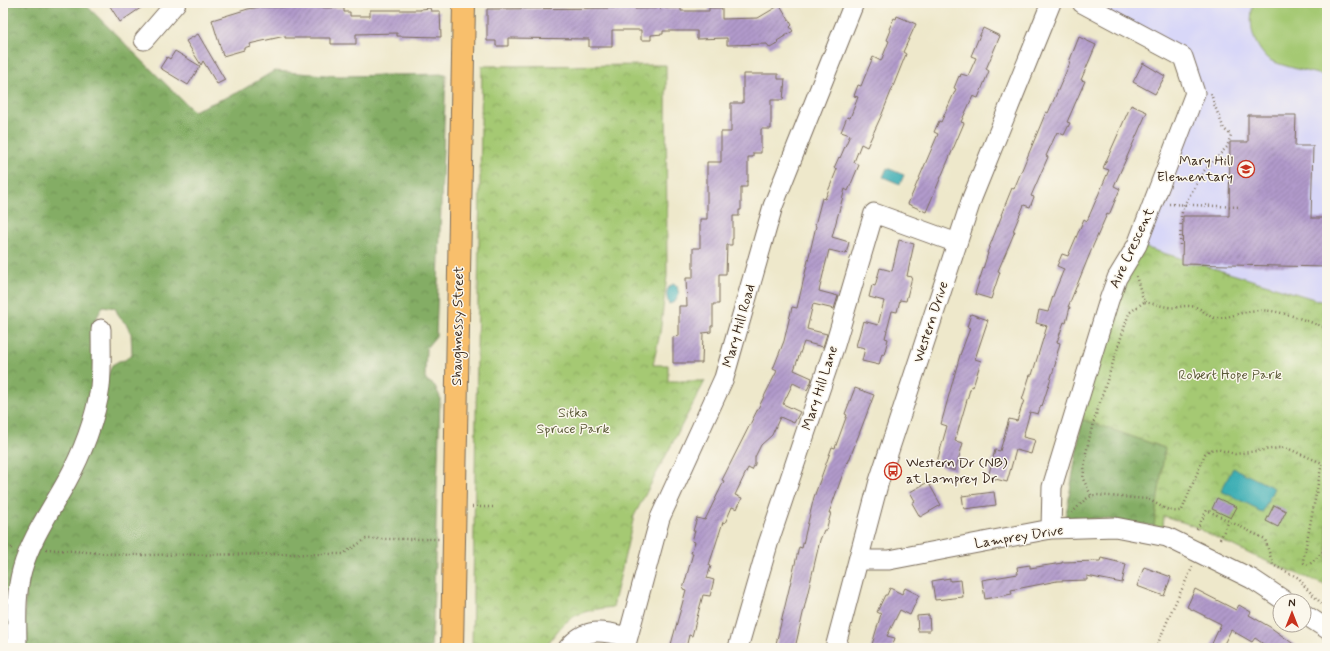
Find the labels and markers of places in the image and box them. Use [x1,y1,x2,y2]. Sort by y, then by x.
place label: Mary Hill Elementary [1157,152,1233,186]
school or university icon: Mary Hill Elementary [1236,159,1256,179]
place label: Western Dr (NB) at Lamprey Dr [906,454,1007,488]
bus stop icon: Western Dr (NB) at Lamprey Dr [883,461,903,481]

